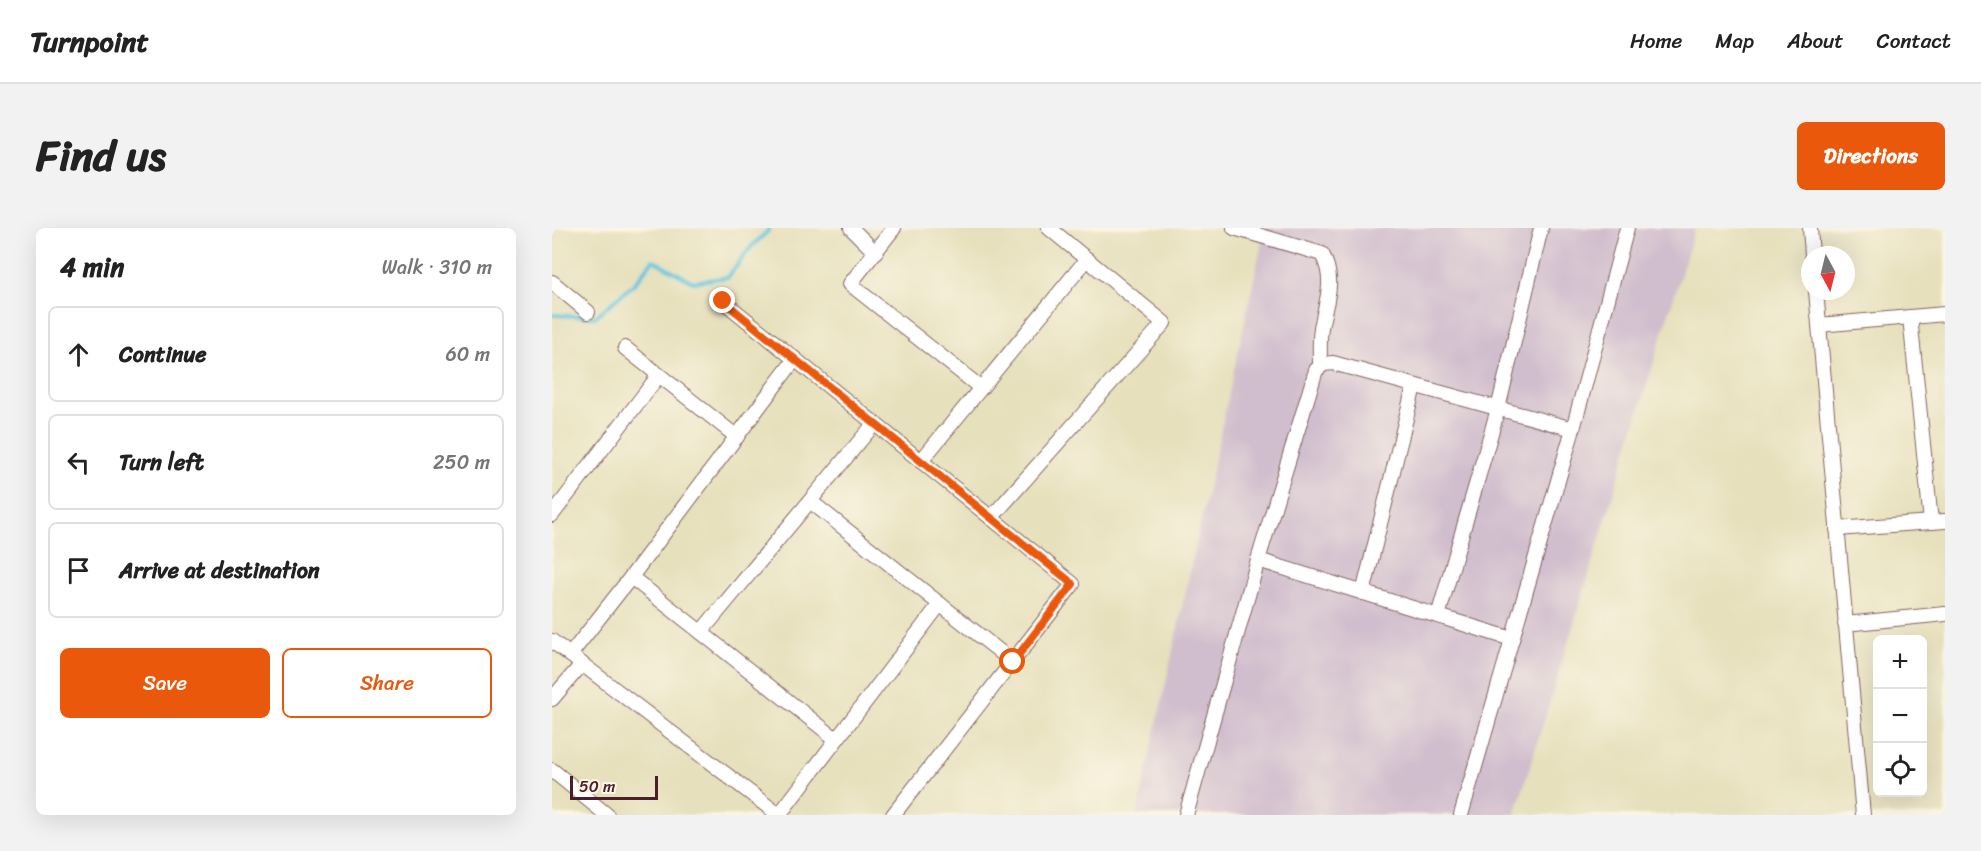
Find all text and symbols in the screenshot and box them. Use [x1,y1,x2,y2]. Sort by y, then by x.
text: Turnpoint [30,17,149,66]
text: Home [1630,22,1682,60]
text: Map [1715,22,1754,60]
text: About [1787,22,1844,60]
text: Contact [1877,22,1951,60]
text: Find us [36,119,166,193]
button: Directions [1797,122,1945,190]
text: 4 min [60,244,124,290]
north arrow [1801,246,1855,300]
text: Walk · 310 m [382,250,492,285]
route end [709,287,735,313]
text: Continue [119,335,207,374]
text: 60 m [445,337,490,372]
icon: ahead [62,338,95,371]
text: Turn left [119,443,204,482]
text: 250 m [433,445,490,480]
icon: left [62,446,95,479]
text: Arrive at destination [119,551,320,590]
icon: arrive [62,554,95,587]
map controls [1873,635,1927,797]
button: + [1873,635,1927,689]
button: Save [60,648,270,718]
button: Share [282,648,492,718]
route start [999,648,1025,674]
button: − [1873,689,1927,743]
button: locate [1873,743,1927,797]
text: 50 m [579,772,615,801]
scale bar [570,773,658,800]

